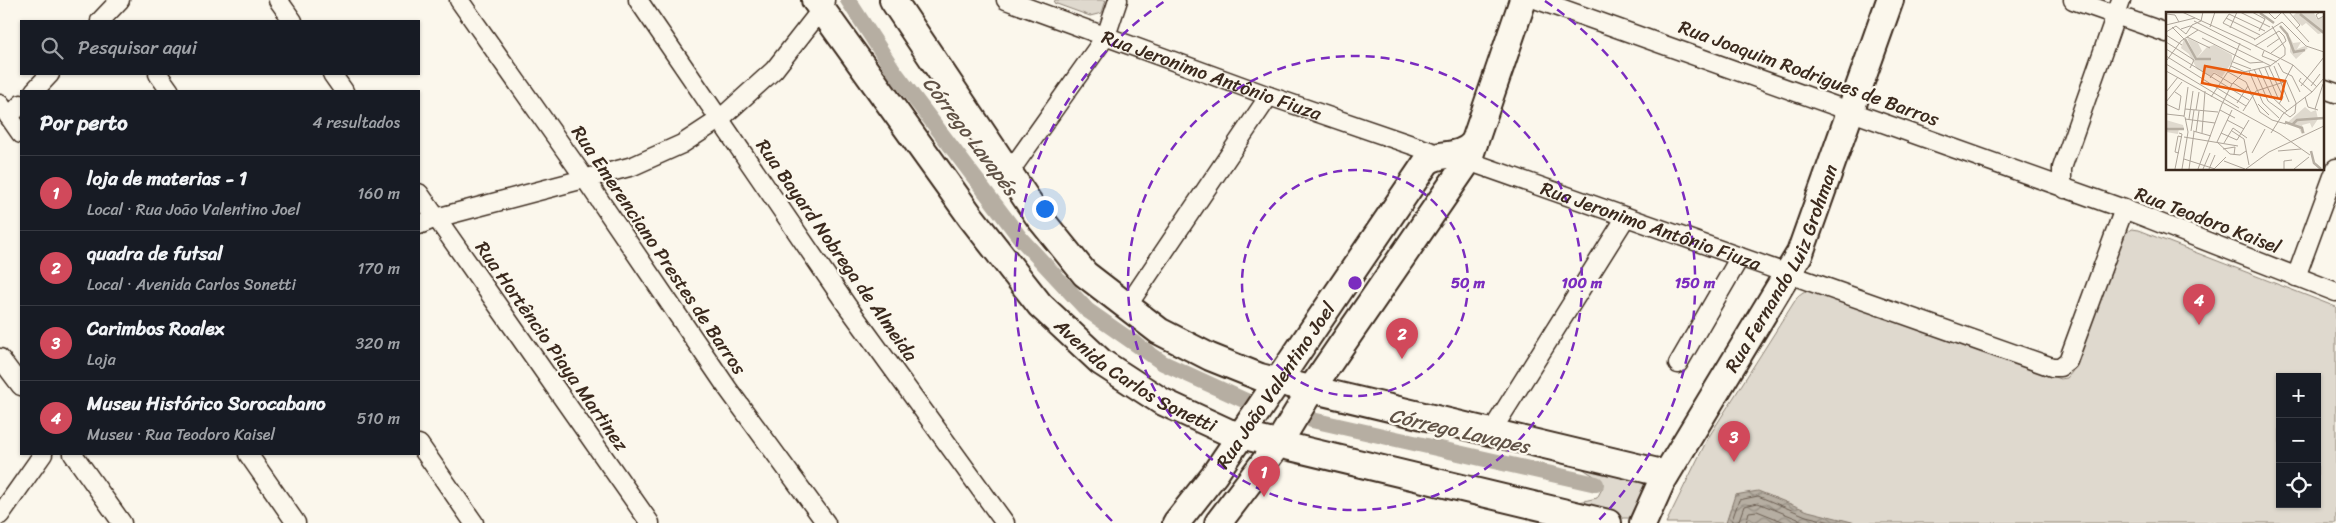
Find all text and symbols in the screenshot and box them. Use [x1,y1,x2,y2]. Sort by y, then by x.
street label: Rua Joaquim Rodrigues de Barros [1674,10,1944,136]
inset map [2166,12,2324,170]
search box [20,20,420,75]
street label: Rua Jeronimo Antônio Fiuza [1097,20,1327,130]
text: Pesquisar aqui [78,31,197,64]
icon: search [38,34,66,62]
water label: Córrego Lavapés [913,69,1029,206]
text: Por perto [40,104,128,142]
text: 4 resultados [312,108,400,137]
street label: Rua Emerenciano Prestes de Barros [563,118,755,382]
street label: Rua Bayard Nobrega de Almeida [747,132,927,369]
street label: Rua Fernando Luiz Grohman [1715,159,1847,379]
text: loja de materias - 1 [87,162,247,195]
street label: Rua Jeronimo Antônio Fiuza [1536,171,1766,280]
street label: Rua Teodoro Kaisel [2130,177,2286,263]
text: 1 [53,179,59,208]
text: 160 m [357,179,400,208]
text: Local · Rua João Valentino Joel [87,195,300,224]
your location [1032,196,1058,222]
street label: Rua Hortêncio Piaya Martinez [467,234,638,459]
text: quadra de futsal [87,237,223,270]
text: 2 [51,254,61,283]
text: 170 m [357,254,400,283]
text: Local · Avenida Carlos Sonetti [87,270,296,299]
text: 50 m [1451,270,1486,296]
text: 100 m [1562,270,1603,296]
text: 150 m [1675,270,1716,296]
centre of rings [1346,274,1364,292]
pin: 4 [2183,284,2215,325]
street label: Rua João Valentino Joel [1206,294,1344,475]
street label: Avenida Carlos Sonetti [1046,309,1223,442]
text: Carimbos Roalex [87,312,224,345]
pin: 2 [1386,318,1418,359]
text: 3 [52,329,60,358]
text: 320 m [355,329,400,358]
text: Loja [87,345,116,374]
map controls [2276,373,2321,508]
button: + [2276,373,2321,418]
text: Museu Histórico Sorocabano [87,387,326,420]
water label: Córrego Lavapes [1386,398,1535,465]
text: 4 [51,404,61,433]
text: 510 m [357,404,400,433]
button: − [2276,418,2321,463]
text: Museu · Rua Teodoro Kaisel [87,420,275,449]
pin: 3 [1718,421,1750,462]
pin: 1 [1248,456,1280,497]
button: locate [2276,463,2321,508]

